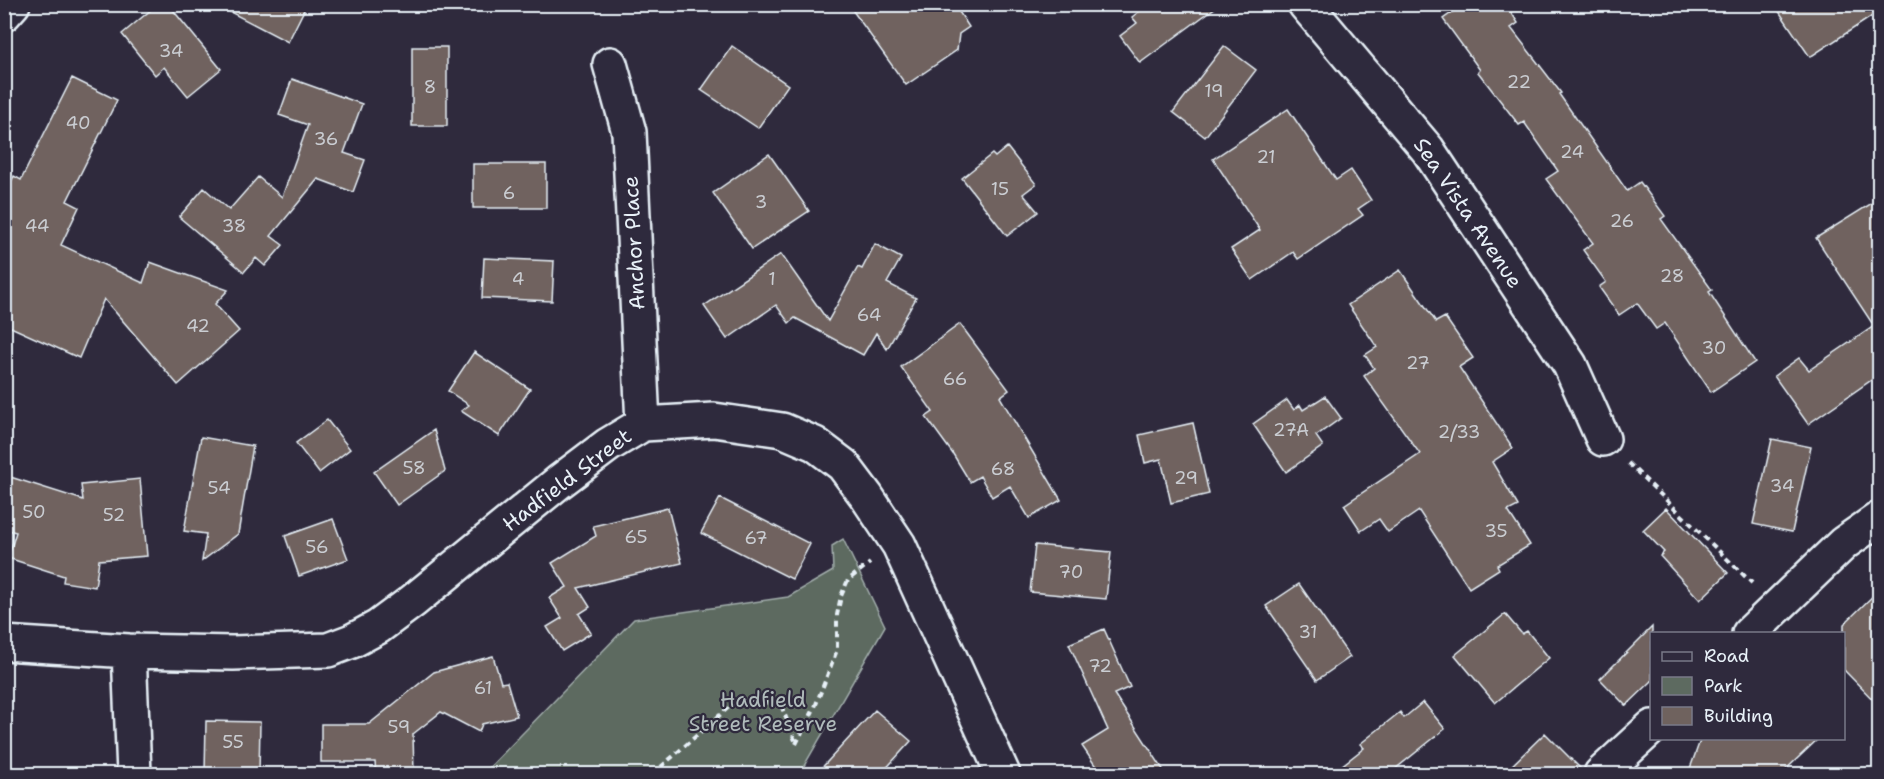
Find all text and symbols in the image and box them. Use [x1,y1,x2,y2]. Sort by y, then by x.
house number: 34 [159,39,183,63]
house number: 22 [1507,70,1531,94]
house number: 8 [424,75,436,99]
house number: 19 [1204,79,1224,103]
house number: 40 [65,111,91,135]
house number: 36 [314,127,338,151]
street label: Sea Vista Avenue [1407,132,1529,294]
house number: 24 [1560,140,1584,164]
house number: 21 [1256,145,1276,169]
street label: Anchor Place [617,175,651,311]
house number: 15 [991,177,1009,201]
house number: 6 [503,181,515,205]
house number: 3 [755,190,767,214]
house number: 26 [1610,209,1634,233]
house number: 44 [25,214,49,238]
house number: 38 [222,214,246,238]
house number: 28 [1660,264,1684,288]
house number: 4 [512,267,524,291]
house number: 1 [768,267,776,291]
house number: 64 [857,303,881,327]
house number: 42 [186,314,210,338]
house number: 30 [1702,336,1726,360]
house number: 27 [1406,351,1430,375]
house number: 66 [943,367,967,391]
house number: 27A [1273,418,1309,442]
house number: 2/33 [1438,420,1480,444]
street label: Hadfield Street [497,422,637,538]
house number: 58 [402,456,426,480]
house number: 68 [991,457,1015,481]
house number: 29 [1174,466,1198,490]
house number: 34 [1770,474,1794,498]
house number: 54 [207,476,231,500]
house number: 50 [22,500,46,524]
house number: 52 [103,503,125,527]
house number: 35 [1484,519,1508,543]
house number: 65 [625,525,647,549]
house number: 67 [744,526,768,550]
house number: 56 [305,535,329,559]
house number: 70 [1059,560,1083,584]
house number: 31 [1298,620,1318,644]
legend [1650,632,1845,740]
text: Road [1704,644,1749,668]
house number: 72 [1088,654,1112,678]
text: Park [1704,674,1743,698]
house number: 61 [474,676,492,700]
park label: Hadfield Street Reserve [689,686,837,738]
text: Building [1704,704,1773,728]
house number: 59 [388,715,410,739]
house number: 55 [222,730,244,754]

